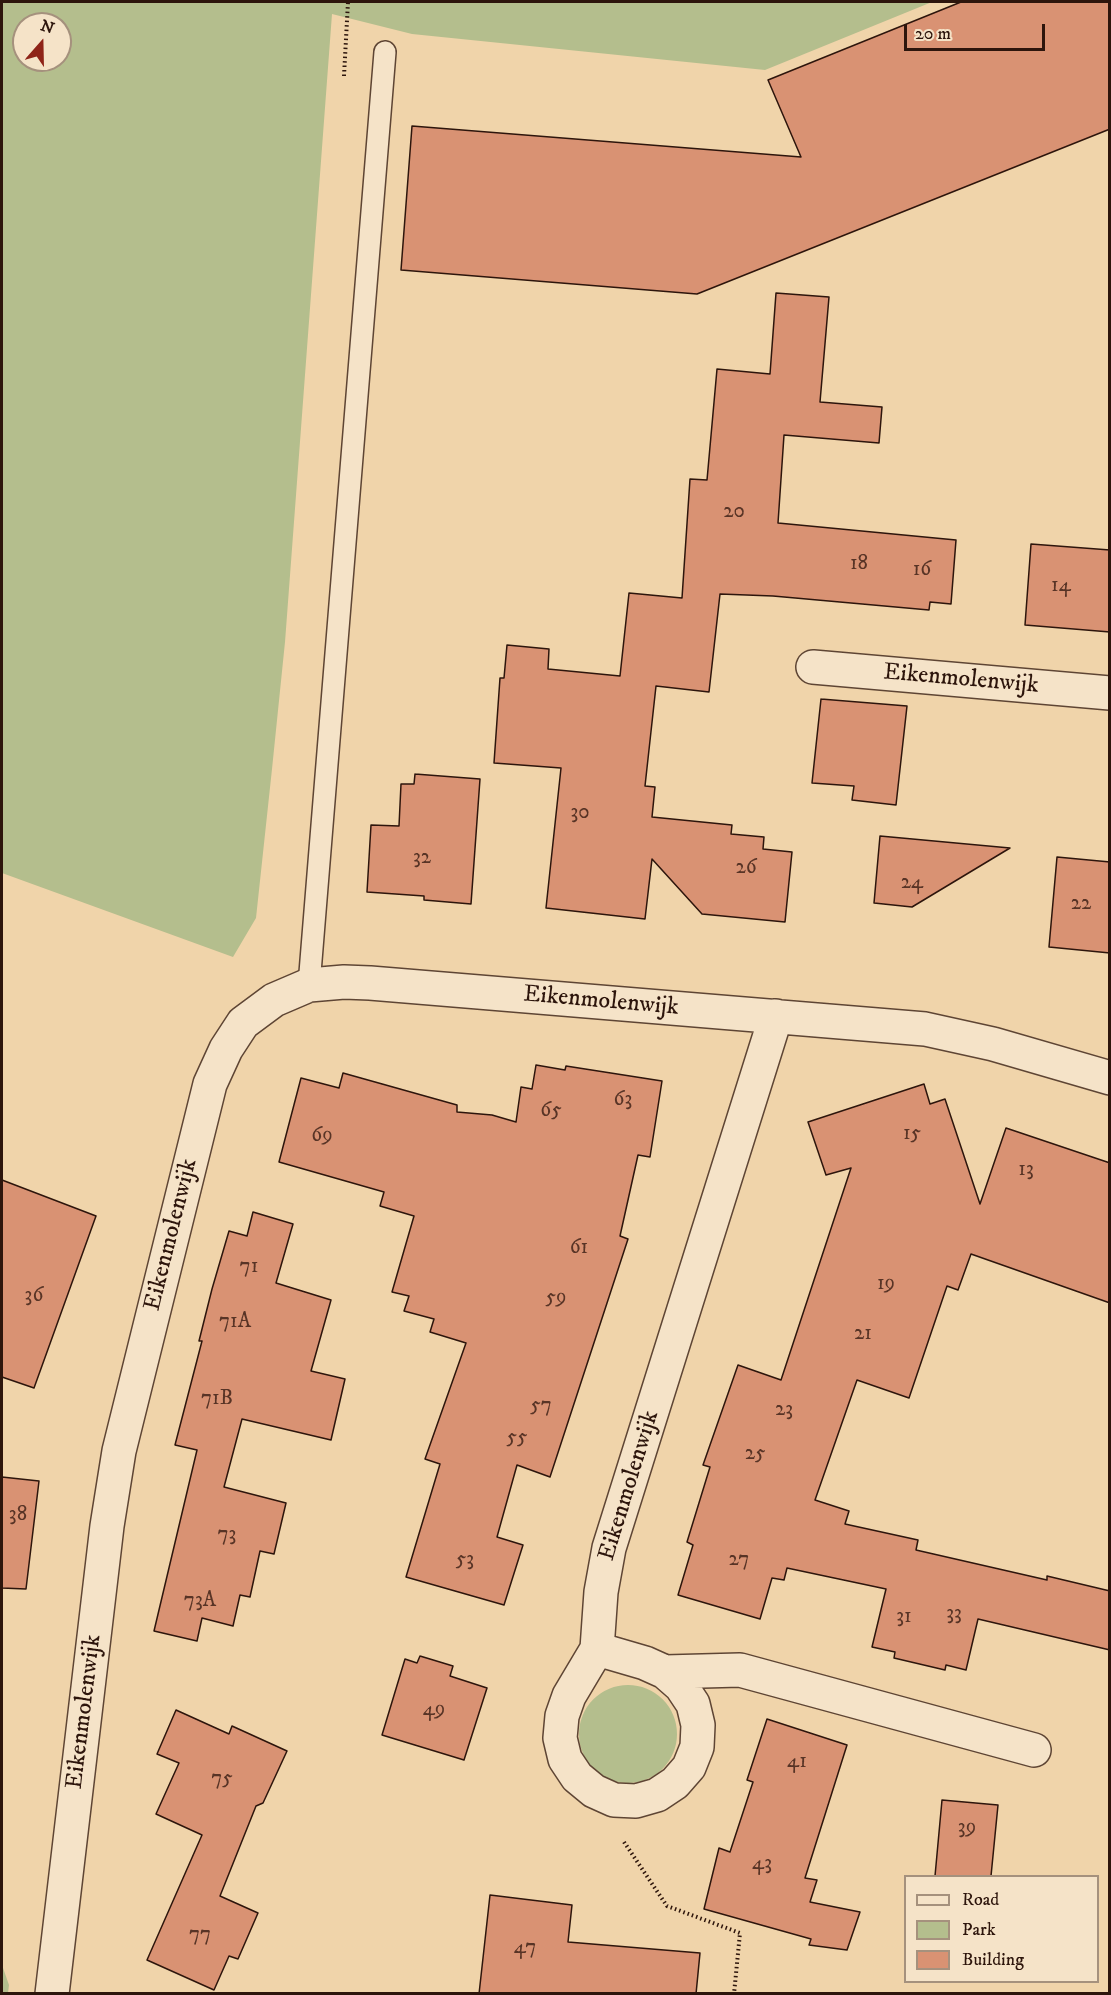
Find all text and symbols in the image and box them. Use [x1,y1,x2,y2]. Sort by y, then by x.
north arrow [12,12,72,72]
scale bar [907,12,1048,50]
text: N [38,15,57,39]
text: 20 m [915,23,951,45]
house number: 20 [723,500,745,526]
house number: 18 [850,552,868,578]
house number: 16 [913,558,931,584]
house number: 14 [1051,574,1071,600]
street label: Eikenmolenwijk [882,659,1040,701]
house number: 30 [570,801,590,827]
house number: 32 [413,846,431,872]
house number: 26 [735,856,757,882]
house number: 24 [901,871,923,897]
house number: 22 [1071,892,1091,918]
street label: Eikenmolenwijk [522,981,680,1023]
house number: 63 [614,1088,632,1114]
house number: 65 [540,1099,562,1125]
house number: 15 [903,1122,921,1148]
house number: 69 [311,1124,333,1150]
street label: Eikenmolenwijk [139,1156,205,1314]
house number: 13 [1018,1158,1034,1184]
house number: 61 [570,1236,588,1262]
house number: 71 [240,1255,258,1281]
house number: 19 [877,1272,895,1298]
house number: 36 [25,1284,43,1310]
house number: 59 [546,1286,566,1312]
house number: 71A [219,1310,251,1336]
house number: 21 [854,1322,872,1348]
house number: 71B [201,1387,233,1413]
house number: 57 [530,1394,552,1420]
house number: 23 [775,1398,793,1424]
street label: Eikenmolenwijk [593,1407,667,1565]
house number: 55 [507,1426,527,1452]
house number: 25 [745,1442,765,1468]
house number: 38 [9,1503,27,1529]
house number: 73 [218,1523,236,1549]
house number: 53 [456,1548,474,1574]
house number: 27 [729,1548,749,1574]
house number: 73A [184,1589,216,1615]
house number: 33 [946,1602,962,1628]
house number: 31 [896,1605,912,1631]
street label: Eikenmolenwijk [61,1633,109,1791]
house number: 49 [423,1698,445,1724]
house number: 41 [787,1750,807,1776]
house number: 75 [211,1767,233,1793]
house number: 39 [958,1816,976,1842]
house number: 43 [752,1852,772,1878]
legend [904,1875,1099,1983]
text: Road [962,1889,999,1911]
text: Park [962,1919,996,1941]
house number: 77 [189,1923,211,1949]
house number: 47 [514,1936,536,1962]
text: Building [962,1949,1024,1971]

